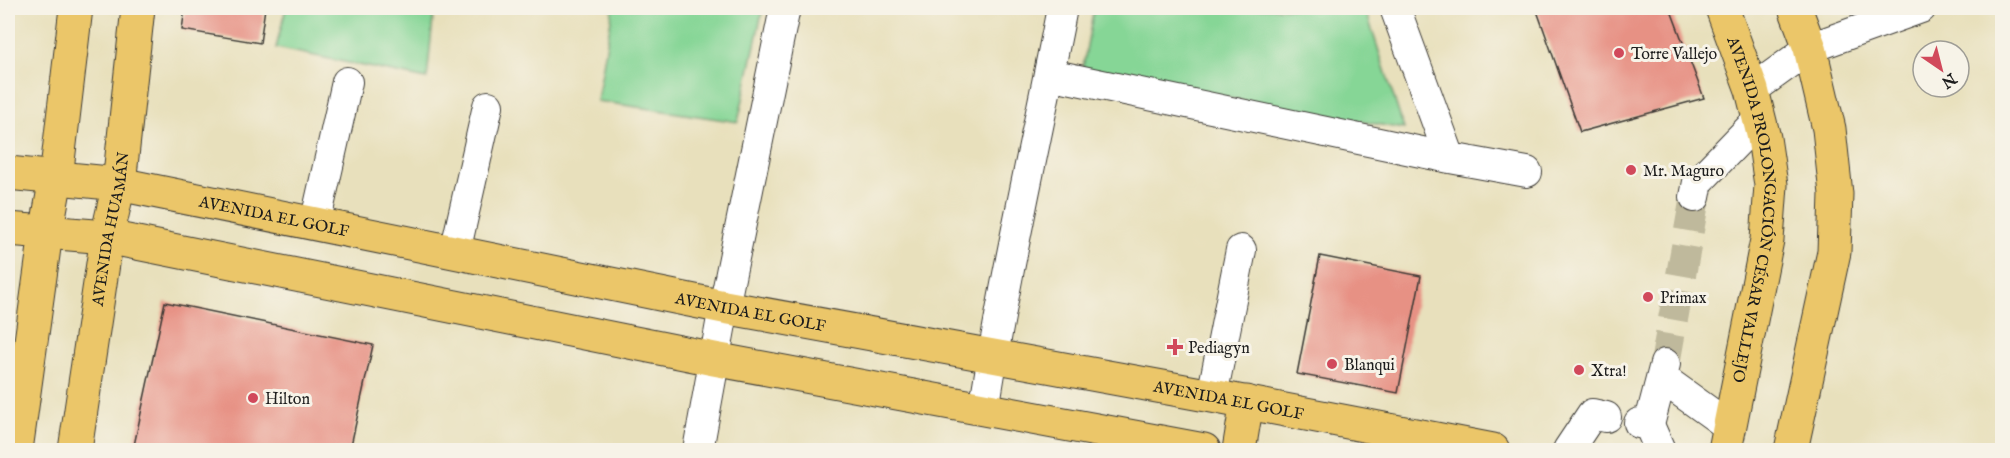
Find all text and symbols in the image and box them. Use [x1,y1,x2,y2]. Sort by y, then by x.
text: AVENIDA PROLONGACIÓN CÉSAR VALLEJO [1721,33,1779,384]
street label: AVENIDA PROLONGACIÓN CÉSAR VALLEJO [1721,34,1747,388]
north arrow [1911,39,1971,99]
place label: Torre Vallejo [1631,45,1718,65]
marker: Torre Vallejo [1612,46,1626,60]
text: N [1937,67,1961,92]
street label: AVENIDA HUAMÁN [89,151,134,309]
place label: Mr. Maguro [1643,162,1724,182]
marker: Mr. Maguro [1624,163,1638,177]
street label: AVENIDA EL GOLF [196,192,351,243]
street label: AVENIDA EL GOLF [672,289,827,337]
place label: Primax [1660,289,1707,309]
marker: Primax [1641,290,1655,304]
marker: Pediagyn [1166,338,1184,356]
place label: Pediagyn [1188,339,1250,359]
place label: Blanqui [1344,356,1395,376]
marker: Blanqui [1325,357,1339,371]
place label: Xtra! [1591,362,1627,382]
marker: Xtra! [1572,363,1586,377]
street label: AVENIDA EL GOLF [1151,377,1305,425]
place label: Hilton [265,390,310,410]
marker: Hilton [246,391,260,405]

